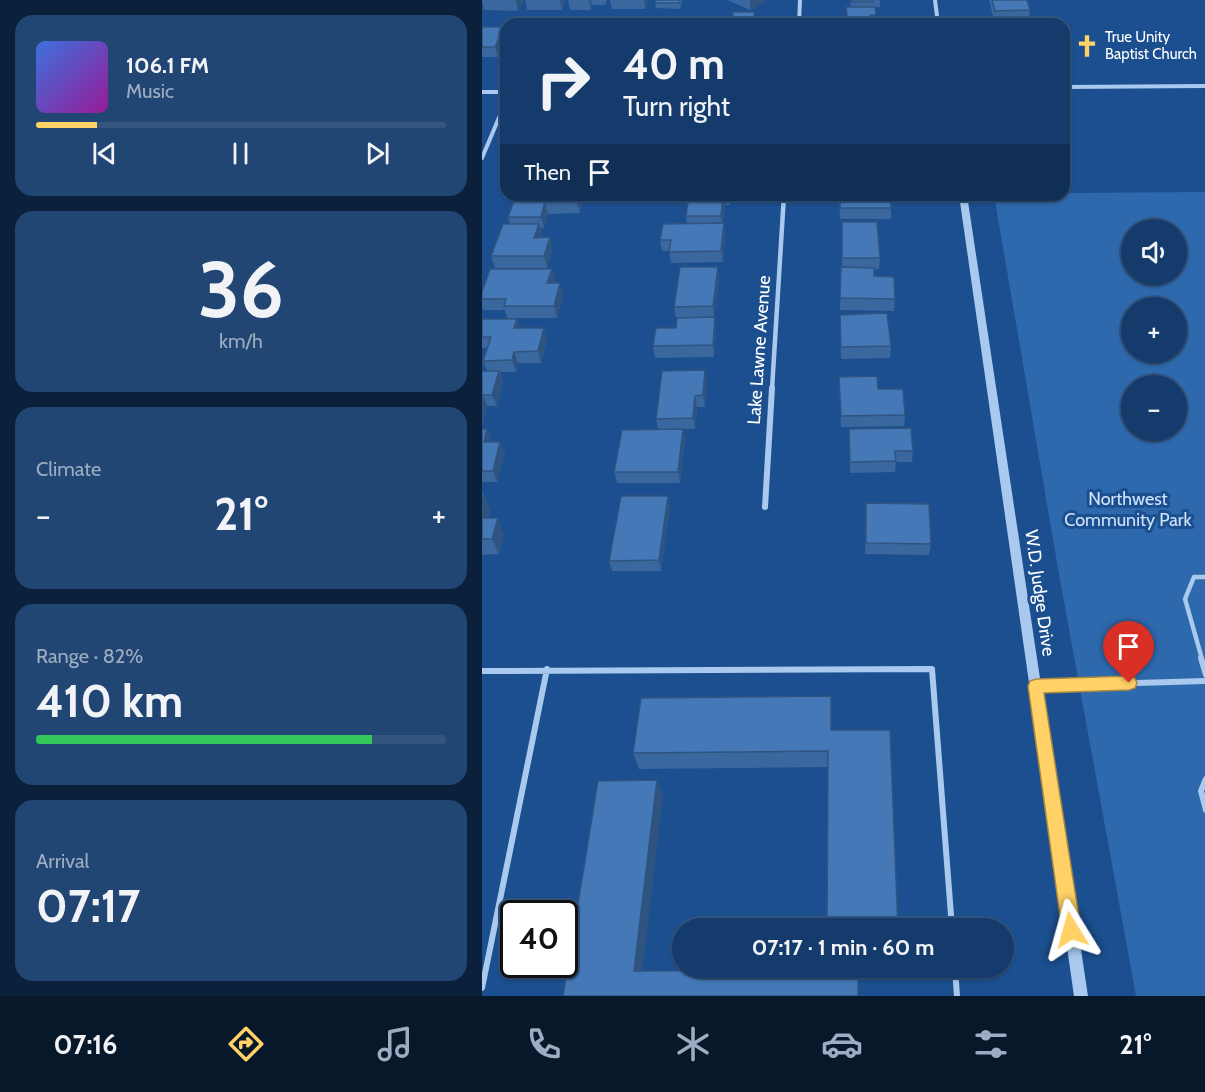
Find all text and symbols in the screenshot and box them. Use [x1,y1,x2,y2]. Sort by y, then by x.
place label: True Unity Baptist Church [1105,28,1197,63]
church icon: True Unity Baptist Church [1074,33,1100,59]
text: 40 m [623,38,725,90]
icon: right [524,42,602,120]
text: 106.1 FM [126,52,209,79]
text: Music [126,79,174,103]
text: Turn right [623,90,730,123]
icon: previous [88,137,121,170]
icon: pause [224,137,257,170]
icon: next [361,137,394,170]
icon: arrive [583,156,616,189]
text: Then [524,159,571,186]
map controls [1121,219,1187,441]
button: sound [1121,219,1187,285]
text: 36 [198,242,284,337]
street label: Lake Lawne Avenue [743,275,775,425]
button: + [1121,297,1187,363]
text: km/h [219,329,263,353]
button: − [1121,375,1187,441]
text: Climate [36,457,101,481]
text: 21° [214,487,268,541]
park label: Northwest Community Park [1064,488,1193,531]
text: − [36,495,51,535]
text: + [431,495,446,535]
street label: W.D. Judge Drive [1020,528,1060,658]
pin [1103,621,1154,683]
icon: arrive [1112,630,1145,663]
text: Range · 82% [36,644,143,668]
text: 410 km [36,674,183,728]
text: Arrival [36,849,89,873]
text: 07:17 [36,879,140,933]
position arrow [1039,898,1103,962]
speed limit sign: 40 [500,900,578,978]
text: 07:17 · 1 min · 60 m [752,934,934,961]
icon: directions [225,1023,267,1065]
icon: music [374,1023,416,1065]
icon: phone [523,1023,565,1065]
icon: climate [672,1023,714,1065]
icon: car [821,1023,863,1065]
icon: filters [970,1023,1012,1065]
text: 07:16 [54,1028,118,1061]
text: 21° [1119,1028,1151,1061]

